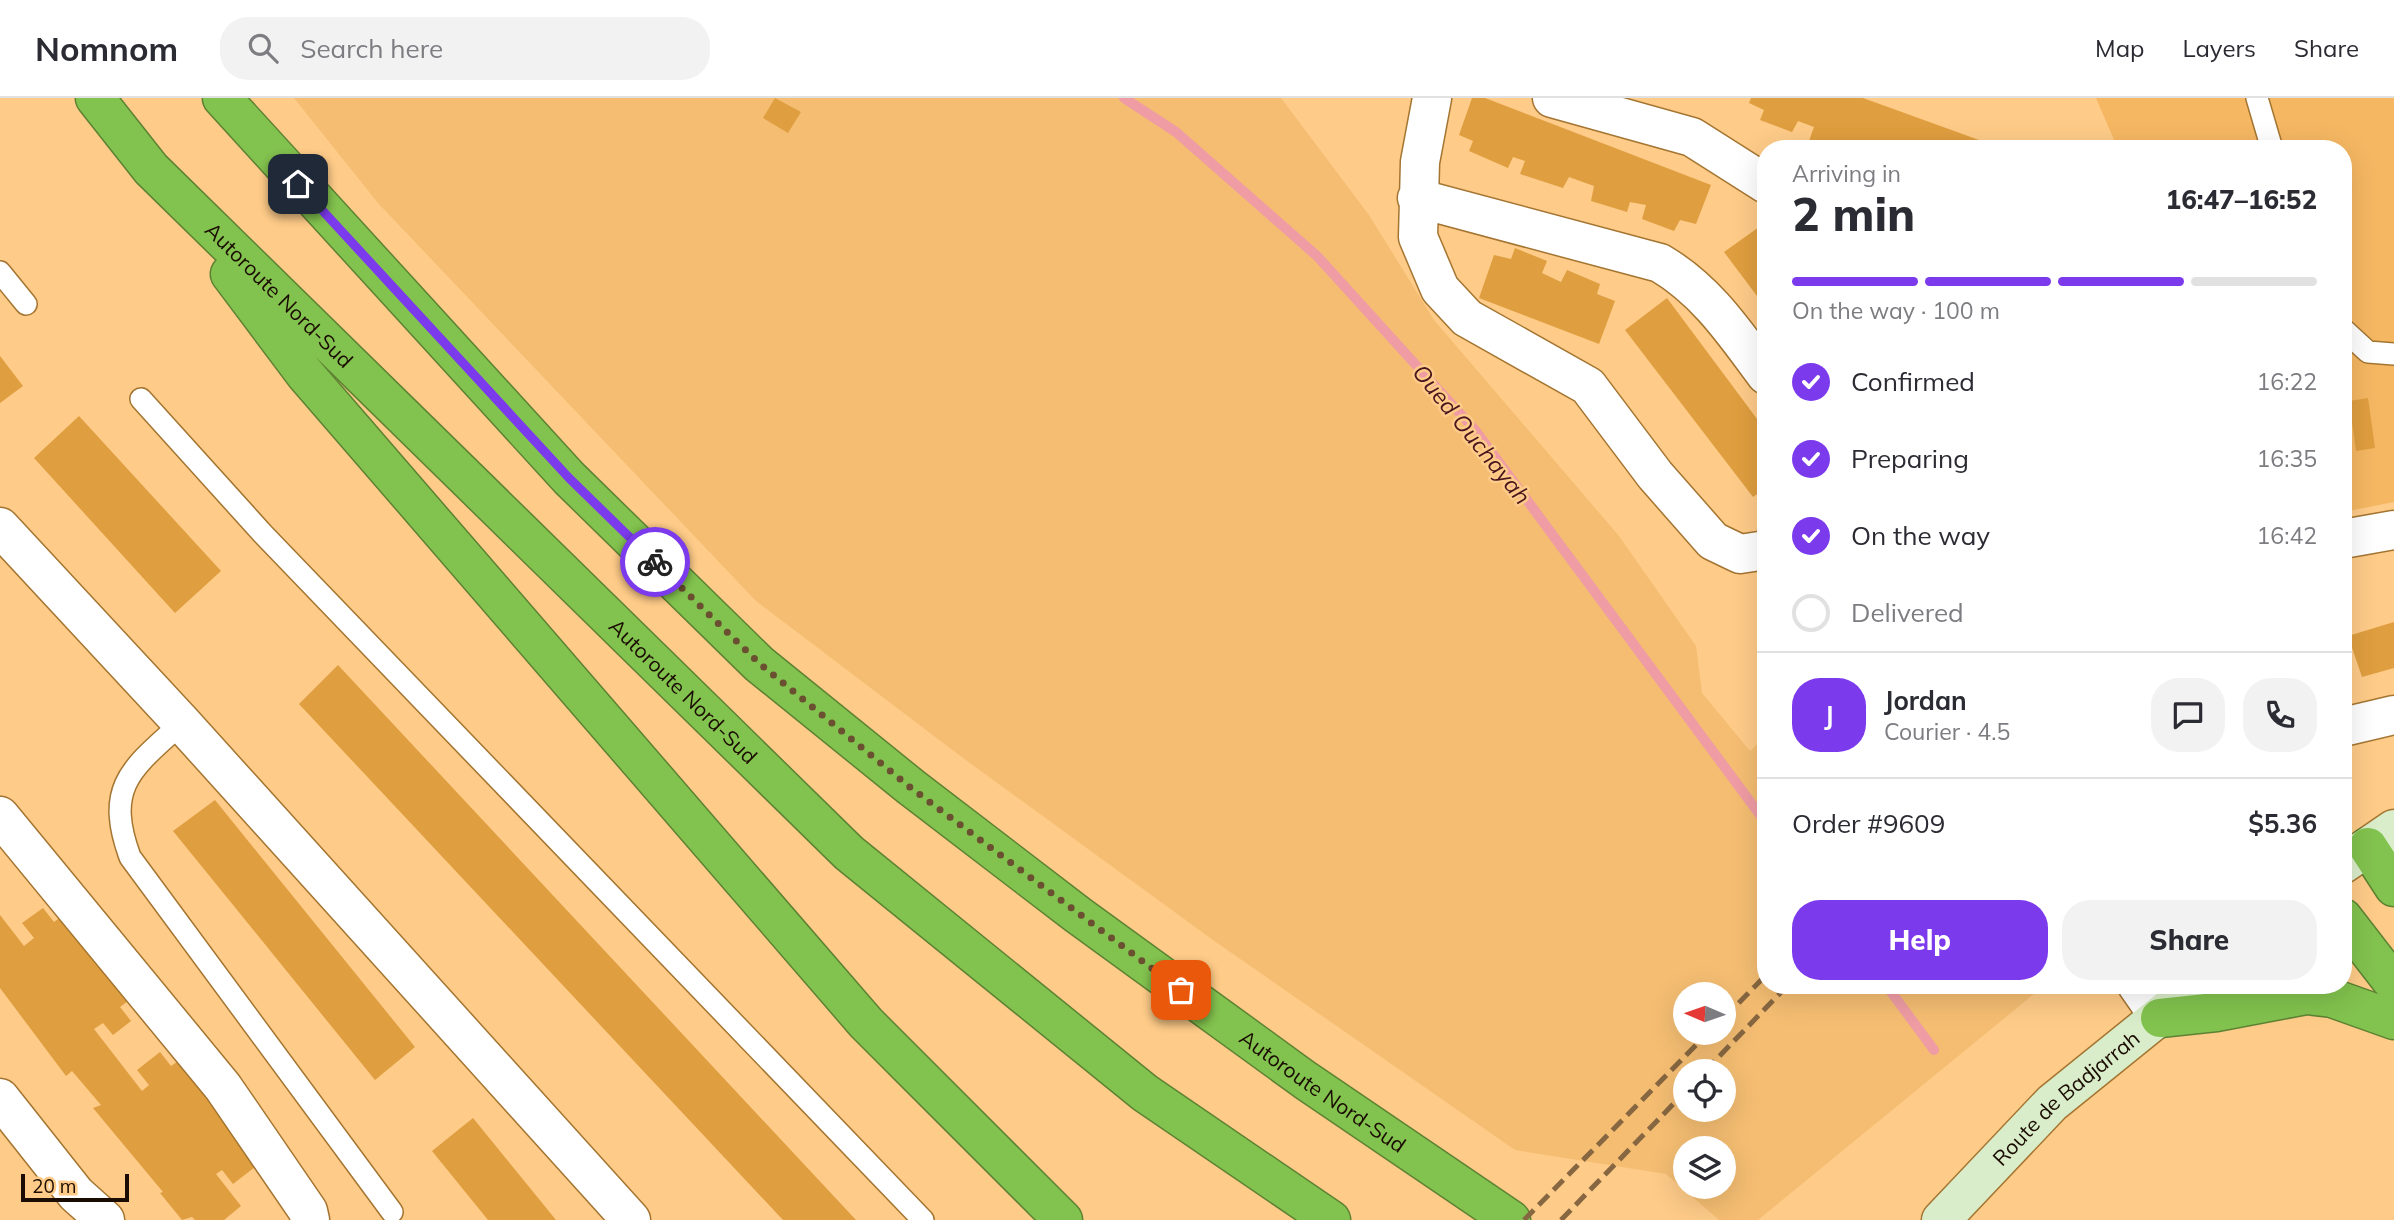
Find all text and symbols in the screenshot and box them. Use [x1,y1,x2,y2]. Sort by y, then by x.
search box [220,17,710,80]
text: Nomnom [35,28,178,69]
icon: search [244,29,282,67]
text: Search here [300,32,443,65]
text: Map [2095,33,2144,63]
text: Layers [2182,33,2256,63]
text: Share [2294,33,2359,63]
pin [268,154,328,214]
text: Arriving in [1792,159,1901,188]
icon: home [279,165,317,203]
text: 16:47–16:52 [2166,183,2317,216]
text: 2 min [1792,185,1915,243]
street label: Autoroute Nord-Sud [200,217,359,373]
text: On the way · 100 m [1792,296,2000,325]
water label: Oued Ouchayah [1407,358,1537,510]
icon: check [1792,363,1830,401]
text: Confirmed [1851,365,1975,398]
text: 16:22 [2257,367,2317,396]
icon: check [1792,440,1830,478]
text: Preparing [1851,442,1969,475]
text: 16:35 [2257,444,2317,473]
icon: check [1792,517,1830,555]
text: On the way [1851,519,1990,552]
text: 16:42 [2257,521,2317,550]
courier [620,527,690,597]
icon: bike [636,543,674,581]
text: Delivered [1851,596,1964,629]
street label: Autoroute Nord-Sud [604,613,763,769]
button: chat [2151,678,2225,752]
button: phone [2243,678,2317,752]
text: Jordan [1884,684,1967,717]
text: J [1824,699,1834,732]
text: Courier · 4.5 [1884,717,2010,746]
text: Order #9609 [1792,807,1945,840]
text: $5.36 [2248,807,2317,840]
button: Help [1792,900,2048,980]
button: Share [2062,900,2317,980]
pin [1151,960,1211,1020]
icon: bag [1162,971,1200,1009]
north arrow [1673,982,1736,1045]
map controls [1673,982,1736,1199]
street label: Autoroute Nord-Sud [1235,1024,1411,1158]
street label: Route de Badjarrah [1987,1025,2144,1171]
button: locate [1673,1059,1736,1122]
button: layers [1673,1136,1736,1199]
scale bar [21,1171,130,1203]
text: 20 m [32,1174,76,1198]

